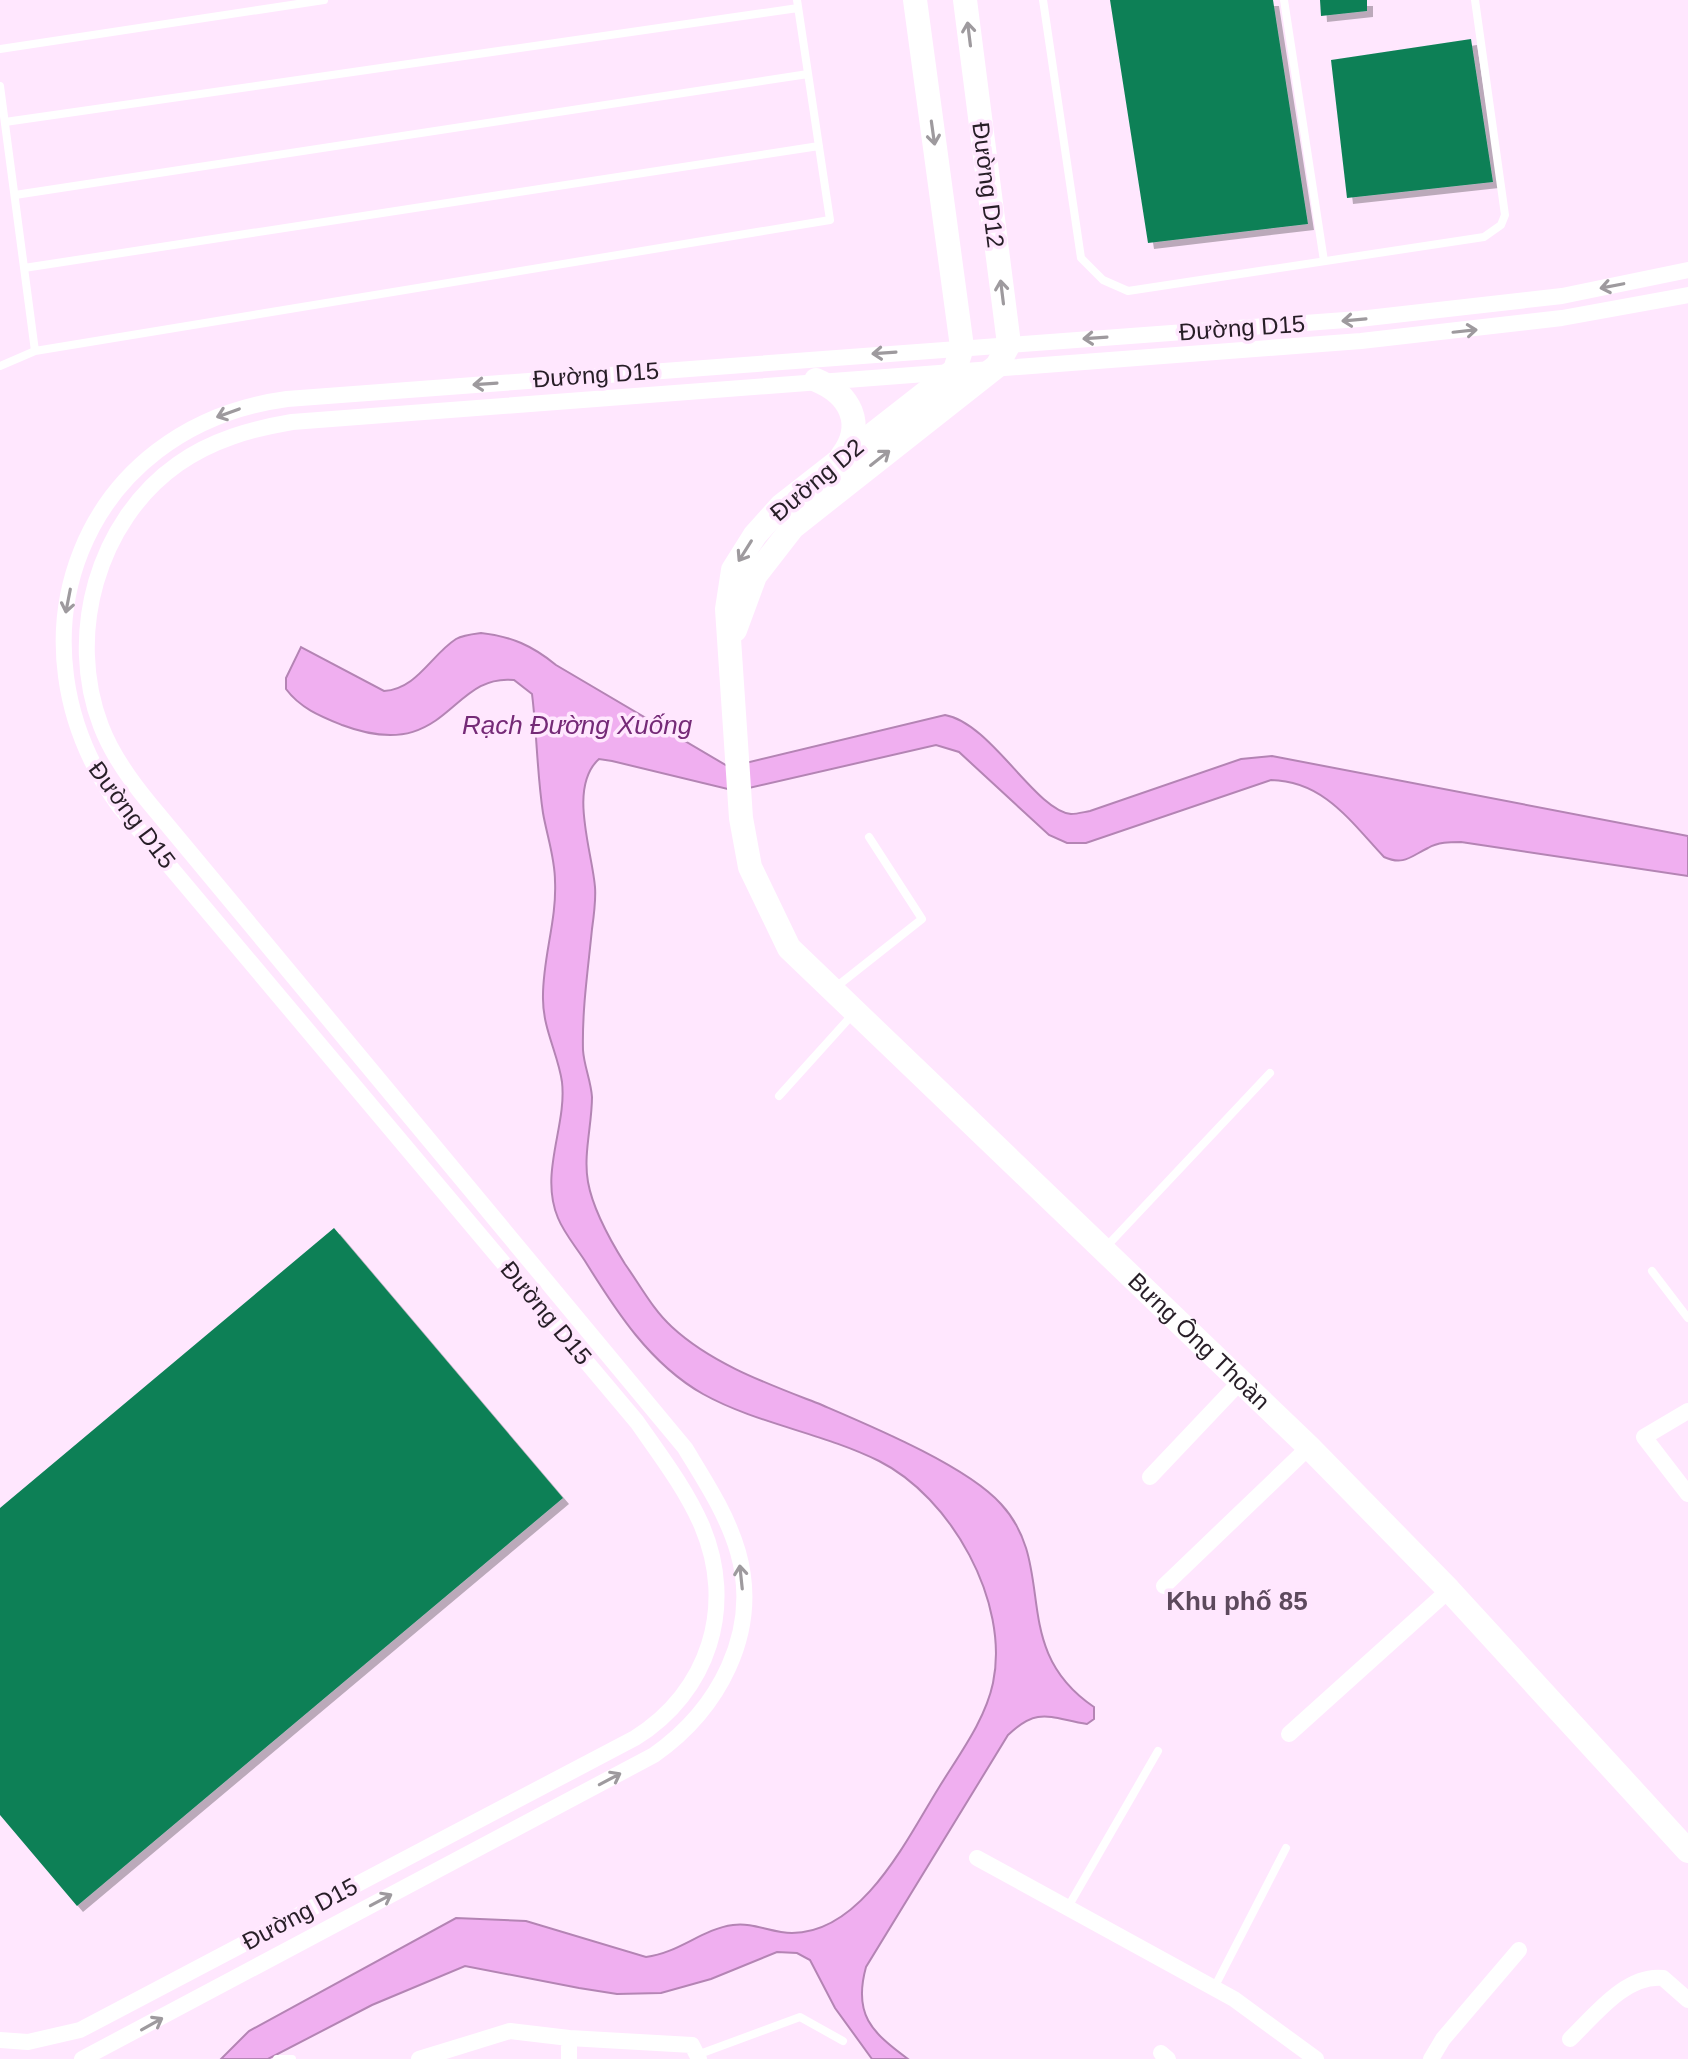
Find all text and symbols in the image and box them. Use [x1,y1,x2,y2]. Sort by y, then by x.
one-way arrow [961,22,976,47]
one-way arrow [926,120,941,145]
street label: Đường D12 [967,120,1010,249]
one-way arrow [1599,279,1625,294]
one-way arrow [994,280,1009,305]
street label: Đường D15 [1178,310,1306,345]
one-way arrow [1341,313,1368,328]
one-way arrow [1451,323,1478,338]
one-way arrow [1082,331,1109,346]
one-way arrow [871,346,898,361]
street label: Đường D15 [532,357,660,392]
one-way arrow [472,376,499,391]
one-way arrow [216,407,241,421]
street label: Đường D2 [765,433,869,526]
one-way arrow [869,450,890,467]
one-way arrow [736,539,752,562]
one-way arrow [59,588,74,614]
water label: Rạch Đường Xuống [462,710,693,740]
street label: Đường D15 [84,756,181,873]
street label: Đường D15 [495,1256,597,1370]
street label: Bưng Ông Thoàn [1123,1267,1275,1415]
one-way arrow [734,1564,749,1591]
district label: Khu phố 85 [1166,1586,1308,1616]
one-way arrow [598,1770,622,1786]
street label: Đường D15 [238,1872,362,1955]
one-way arrow [368,1892,392,1908]
one-way arrow [139,2016,163,2031]

